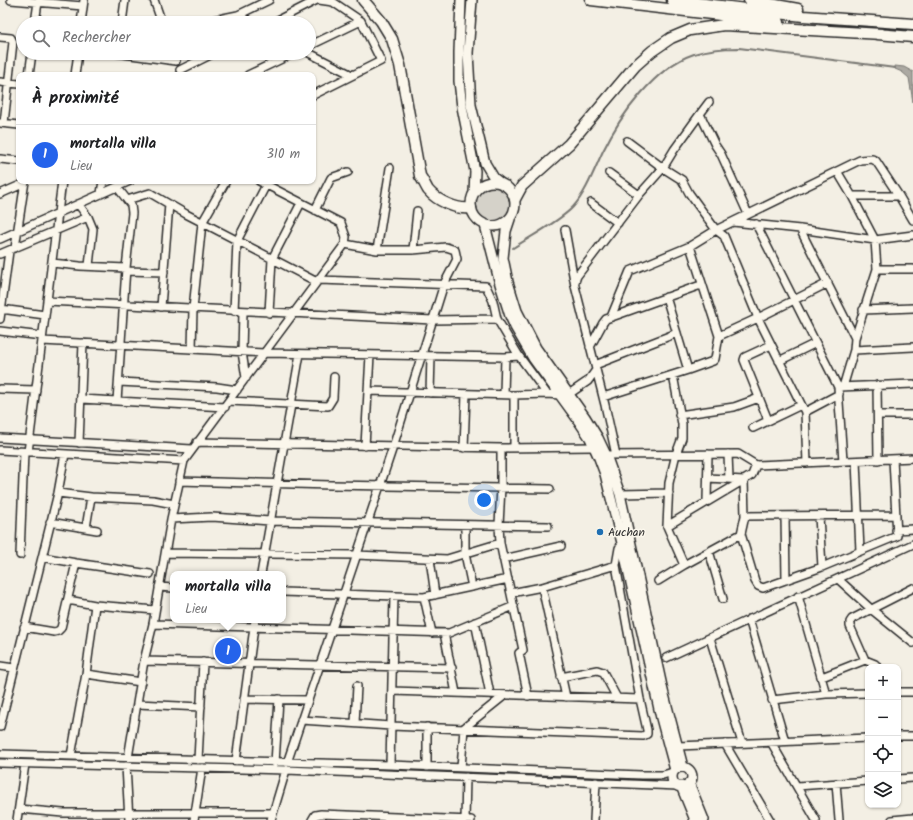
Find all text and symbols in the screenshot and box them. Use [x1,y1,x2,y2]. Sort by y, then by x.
search box [16,16,316,60]
text: Rechercher [62,26,130,50]
icon: search [30,27,52,49]
text: À proximité [32,85,119,112]
text: mortalla villa [70,132,156,156]
text: 1 [43,144,47,165]
text: 310 m [266,144,300,165]
text: Lieu [70,156,92,177]
your location [474,490,494,510]
place label: Auchan [608,523,645,542]
marker: Auchan [595,527,605,537]
popup [170,571,286,623]
text: mortalla villa [185,575,271,599]
text: Lieu [185,599,207,620]
pin: 1 [215,636,241,666]
map controls [865,664,901,808]
button: + [865,664,901,700]
button: − [865,700,901,736]
button: locate [865,736,901,772]
button: layers [865,772,901,808]

